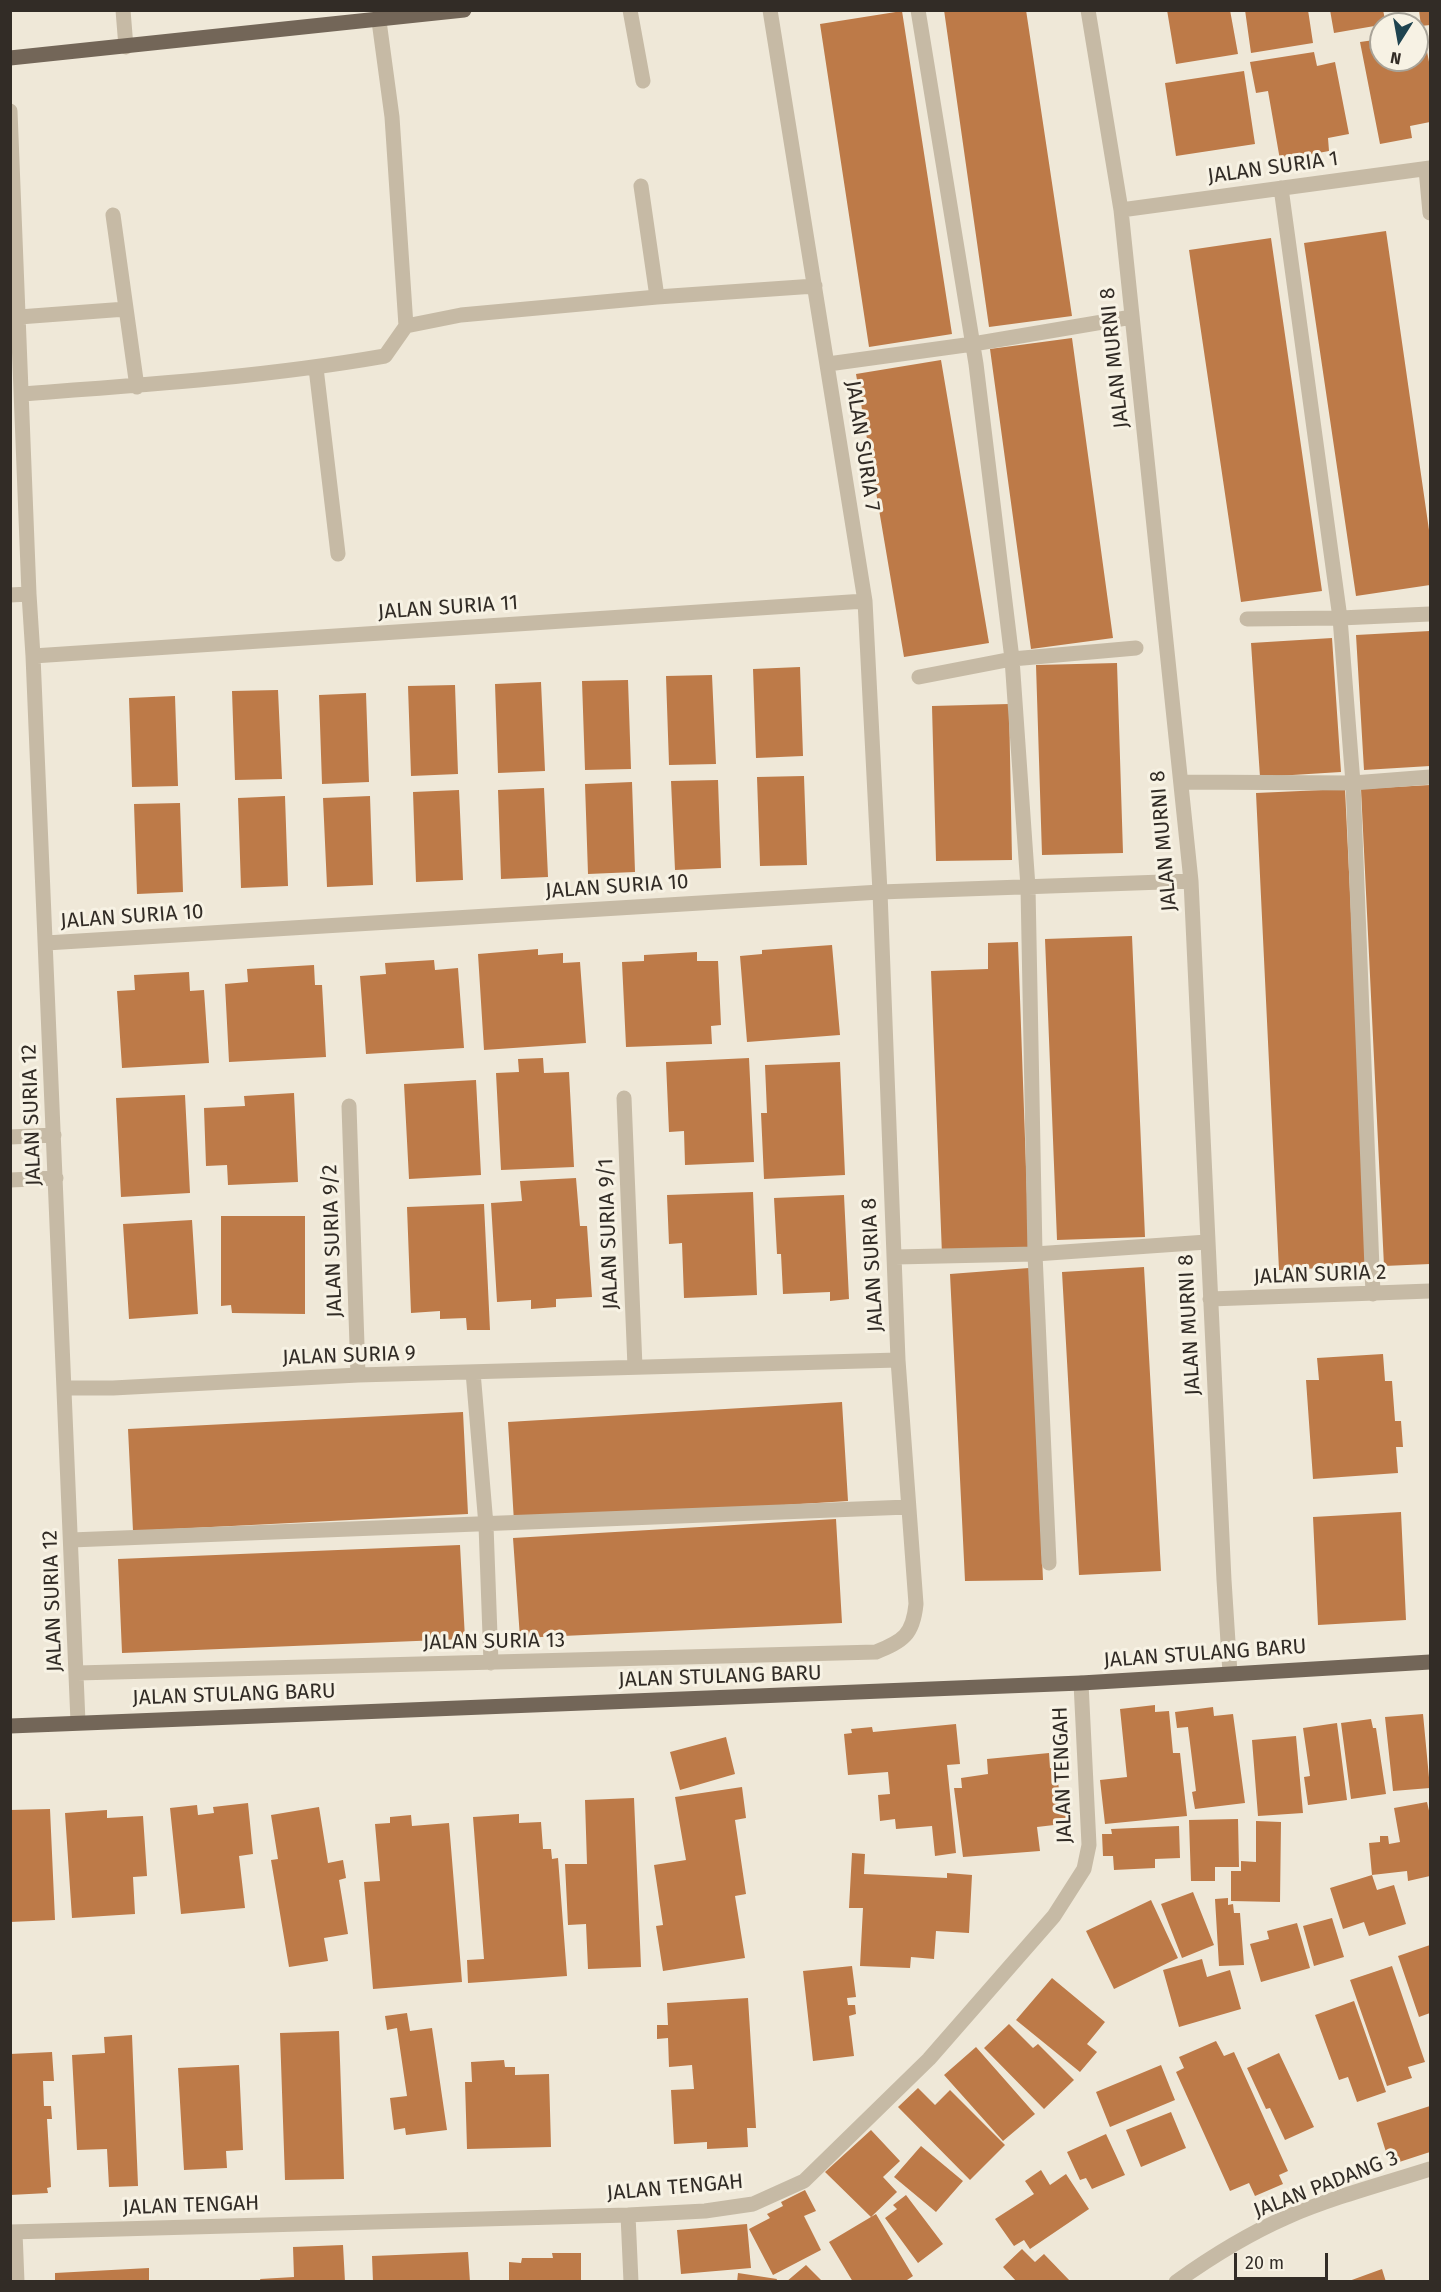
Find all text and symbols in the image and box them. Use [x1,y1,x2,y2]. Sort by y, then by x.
north arrow [1369,12,1429,72]
text: N [1389,48,1403,69]
street label: JALAN SURIA 1 [1206,146,1340,190]
street label: JALAN MURNI 8 [1095,286,1135,430]
street label: JALAN SURIA 7 [839,379,885,513]
street label: JALAN SURIA 11 [377,591,519,625]
street label: JALAN MURNI 8 [1145,769,1183,913]
street label: JALAN SURIA 10 [545,869,689,905]
street label: JALAN SURIA 10 [60,899,204,935]
street label: JALAN SURIA 12 [17,1044,47,1186]
street label: JALAN SURIA 9/1 [594,1158,624,1310]
street label: JALAN SURIA 9/2 [318,1164,348,1318]
street label: JALAN SURIA 8 [857,1197,889,1333]
street label: JALAN MURNI 8 [1174,1254,1206,1396]
street label: JALAN SURIA 2 [1253,1260,1387,1290]
street label: JALAN SURIA 9 [282,1341,416,1371]
street label: JALAN SURIA 12 [38,1530,68,1672]
street label: JALAN SURIA 13 [423,1628,565,1656]
street label: JALAN STULANG BARU [1103,1634,1307,1674]
street label: JALAN STULANG BARU [618,1661,822,1693]
street label: JALAN STULANG BARU [132,1679,336,1711]
street label: JALAN TENGAH [1048,1706,1078,1844]
street label: JALAN PADANG 3 [1250,2146,1402,2224]
street label: JALAN TENGAH [606,2169,744,2207]
street label: JALAN TENGAH [122,2191,260,2221]
scale bar [1237,2241,1332,2279]
text: 20 m [1245,2252,1284,2274]

